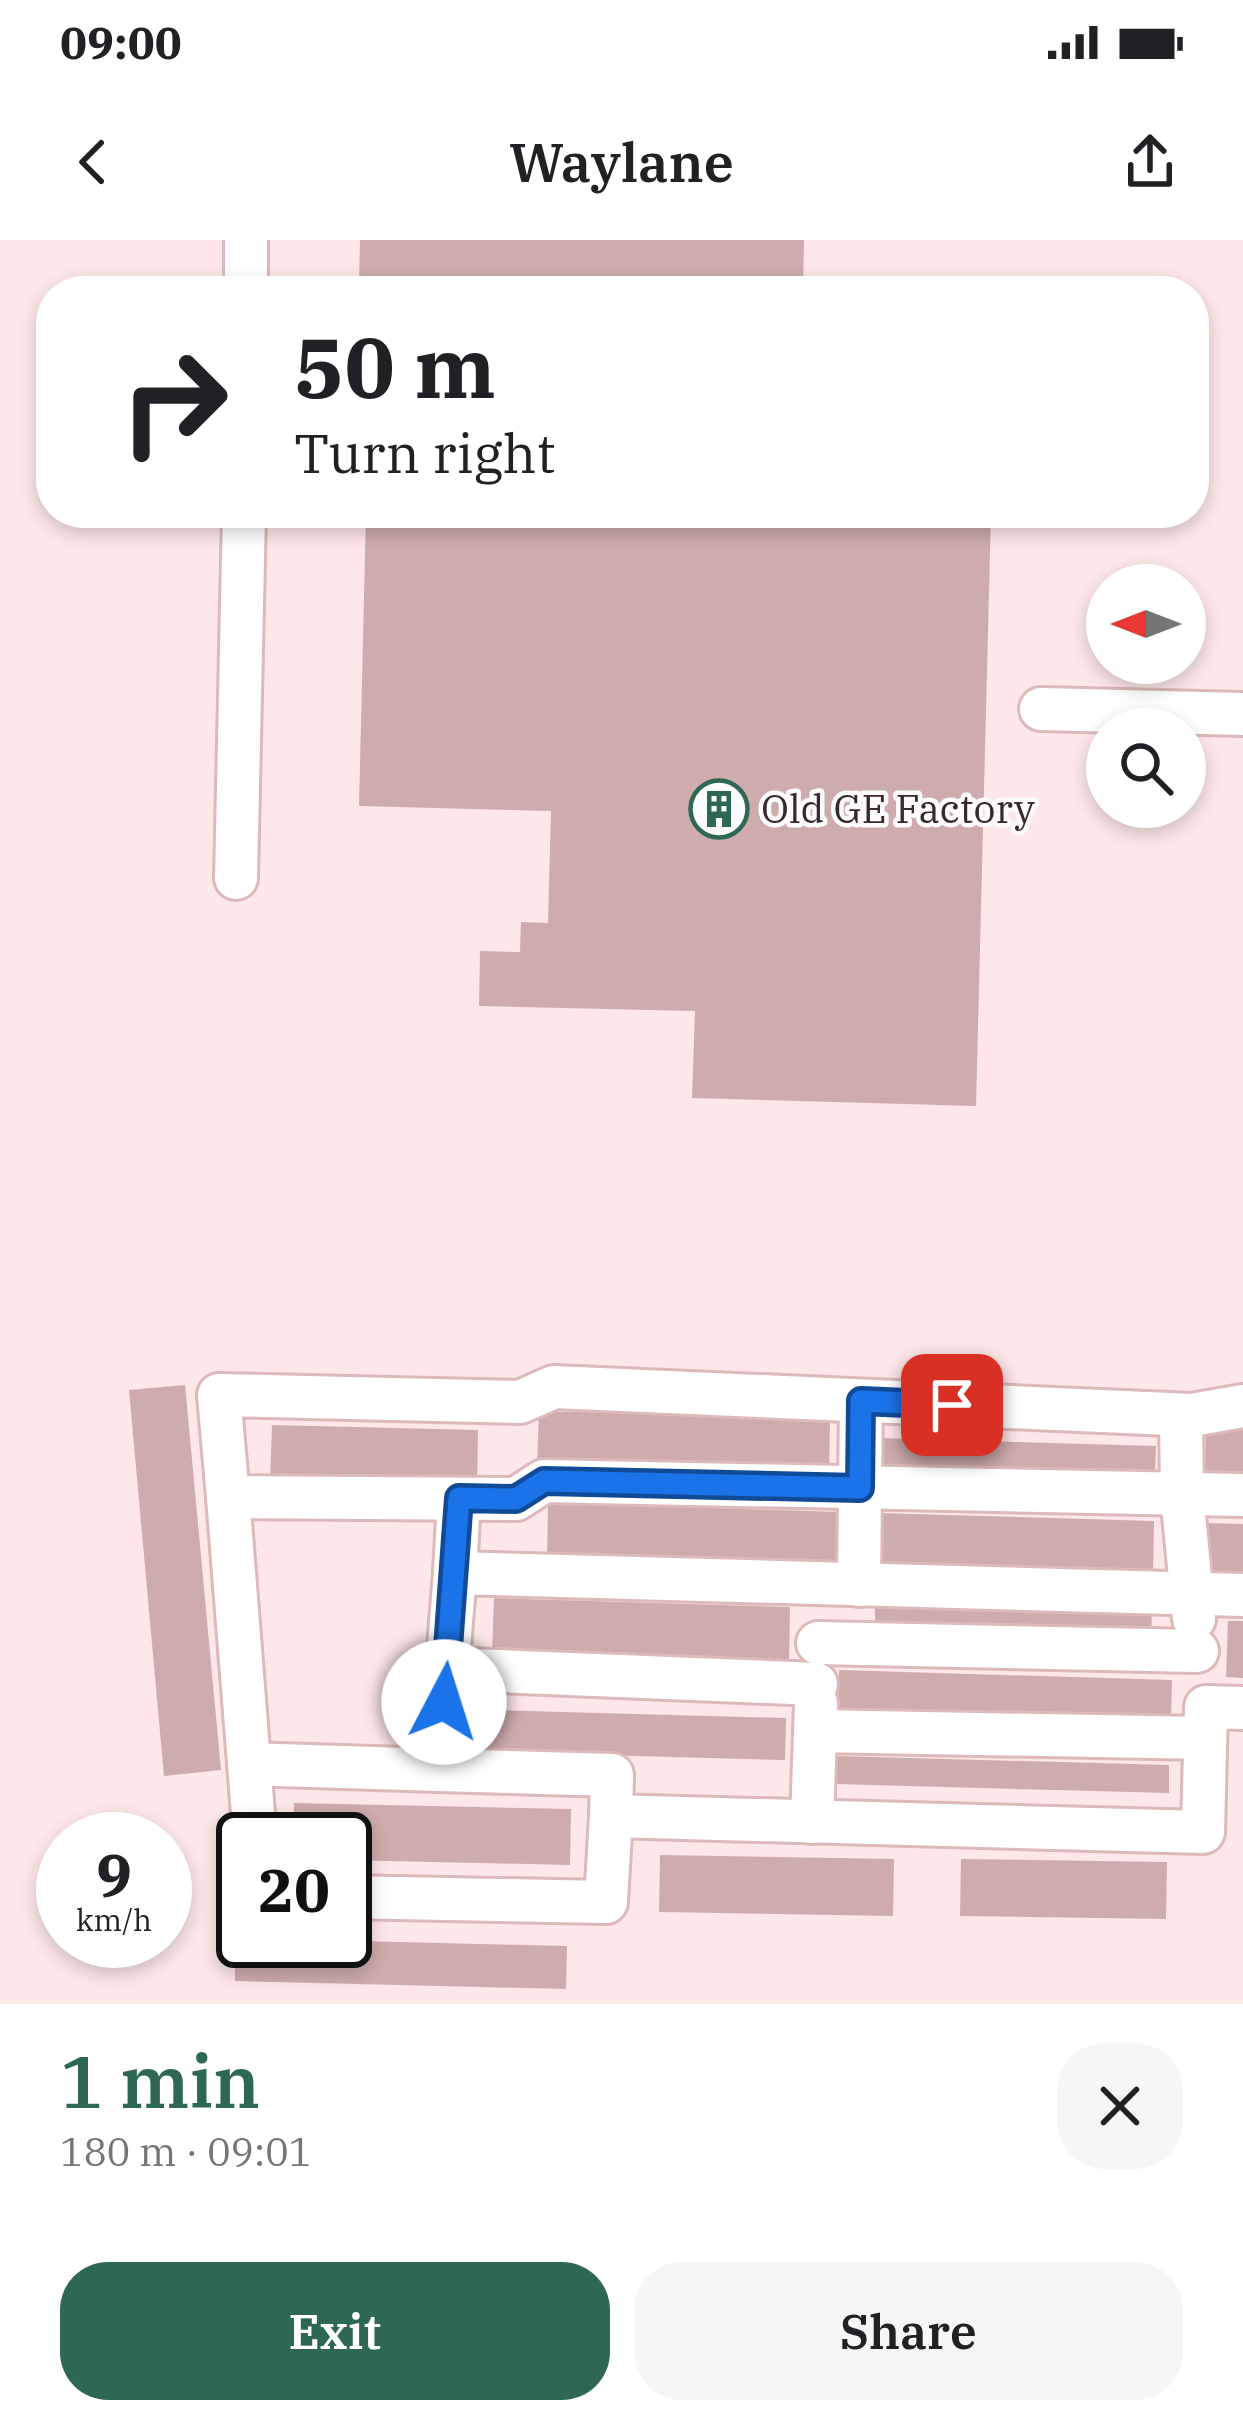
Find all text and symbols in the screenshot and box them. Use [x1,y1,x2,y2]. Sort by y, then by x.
text: 09:00 [60,13,182,71]
text: Waylane [509,127,734,197]
icon: back [60,129,126,195]
icon: share [1117,129,1183,195]
text: 50 m [294,312,496,421]
icon: right [96,324,252,480]
text: Turn right [294,418,556,488]
north arrow [1086,564,1206,684]
map controls [1086,564,1206,828]
button: search [1086,708,1206,828]
building icon: Old GE Factory [688,778,750,840]
place label: Old GE Factory [761,783,1035,834]
pin [901,1354,1003,1456]
icon: arrive [919,1372,985,1438]
position arrow [381,1639,507,1765]
speed limit sign: 20 [216,1812,372,1968]
text: 9 [96,1835,132,1914]
text: km/h [76,1900,152,1939]
text: 1 min [60,2034,260,2128]
button: close [1057,2043,1183,2169]
text: 180 m · 09:01 [60,2126,312,2177]
button: Exit [60,2262,610,2400]
button: Share [634,2262,1183,2400]

